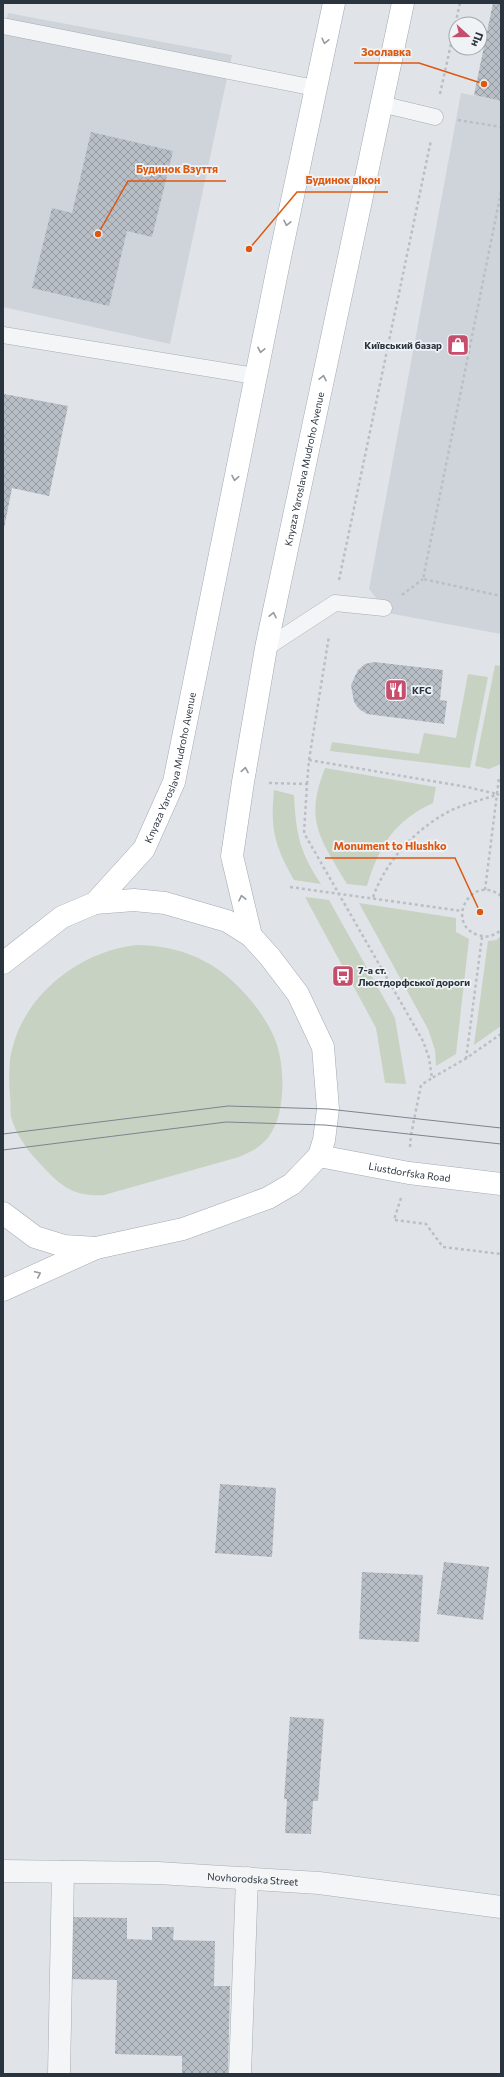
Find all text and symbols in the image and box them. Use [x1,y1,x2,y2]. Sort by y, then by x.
north arrow [448,16,488,56]
text: Пн [469,31,486,49]
one-way arrow [322,38,330,44]
callout: Зоолавка [354,40,419,63]
text: Зоолавка [361,45,411,58]
callout: Будинок Взуття [128,158,226,181]
text: Будинок Взуття [136,162,218,175]
callout: Будинок вікон [297,169,388,192]
text: Будинок вікон [306,173,380,186]
one-way arrow [283,220,291,226]
shop icon: Київський базар [445,332,471,358]
place label: Київський базар [364,339,442,351]
one-way arrow [257,347,265,354]
one-way arrow [319,375,327,381]
street label: Knyaza Yaroslava Mudroho Avenue [282,391,326,547]
one-way arrow [232,475,240,481]
one-way arrow [269,611,277,618]
restaurant icon: KFC [383,677,409,703]
place label: KFC [412,684,432,696]
street label: Knyaza Yaroslava Mudroho Avenue [142,691,198,845]
one-way arrow [240,767,249,773]
callout: Monument to Hlushko [325,835,455,858]
text: Monument to Hlushko [333,839,447,852]
one-way arrow [238,895,246,901]
bus stop icon: 7-а ст. Люстдорфської дороги [330,963,356,989]
place label: 7-а ст. Люстдорфської дороги [358,964,470,988]
street label: Liustdorfska Road [368,1160,451,1184]
one-way arrow [34,1271,42,1279]
street label: Novhorodska Street [207,1870,299,1888]

